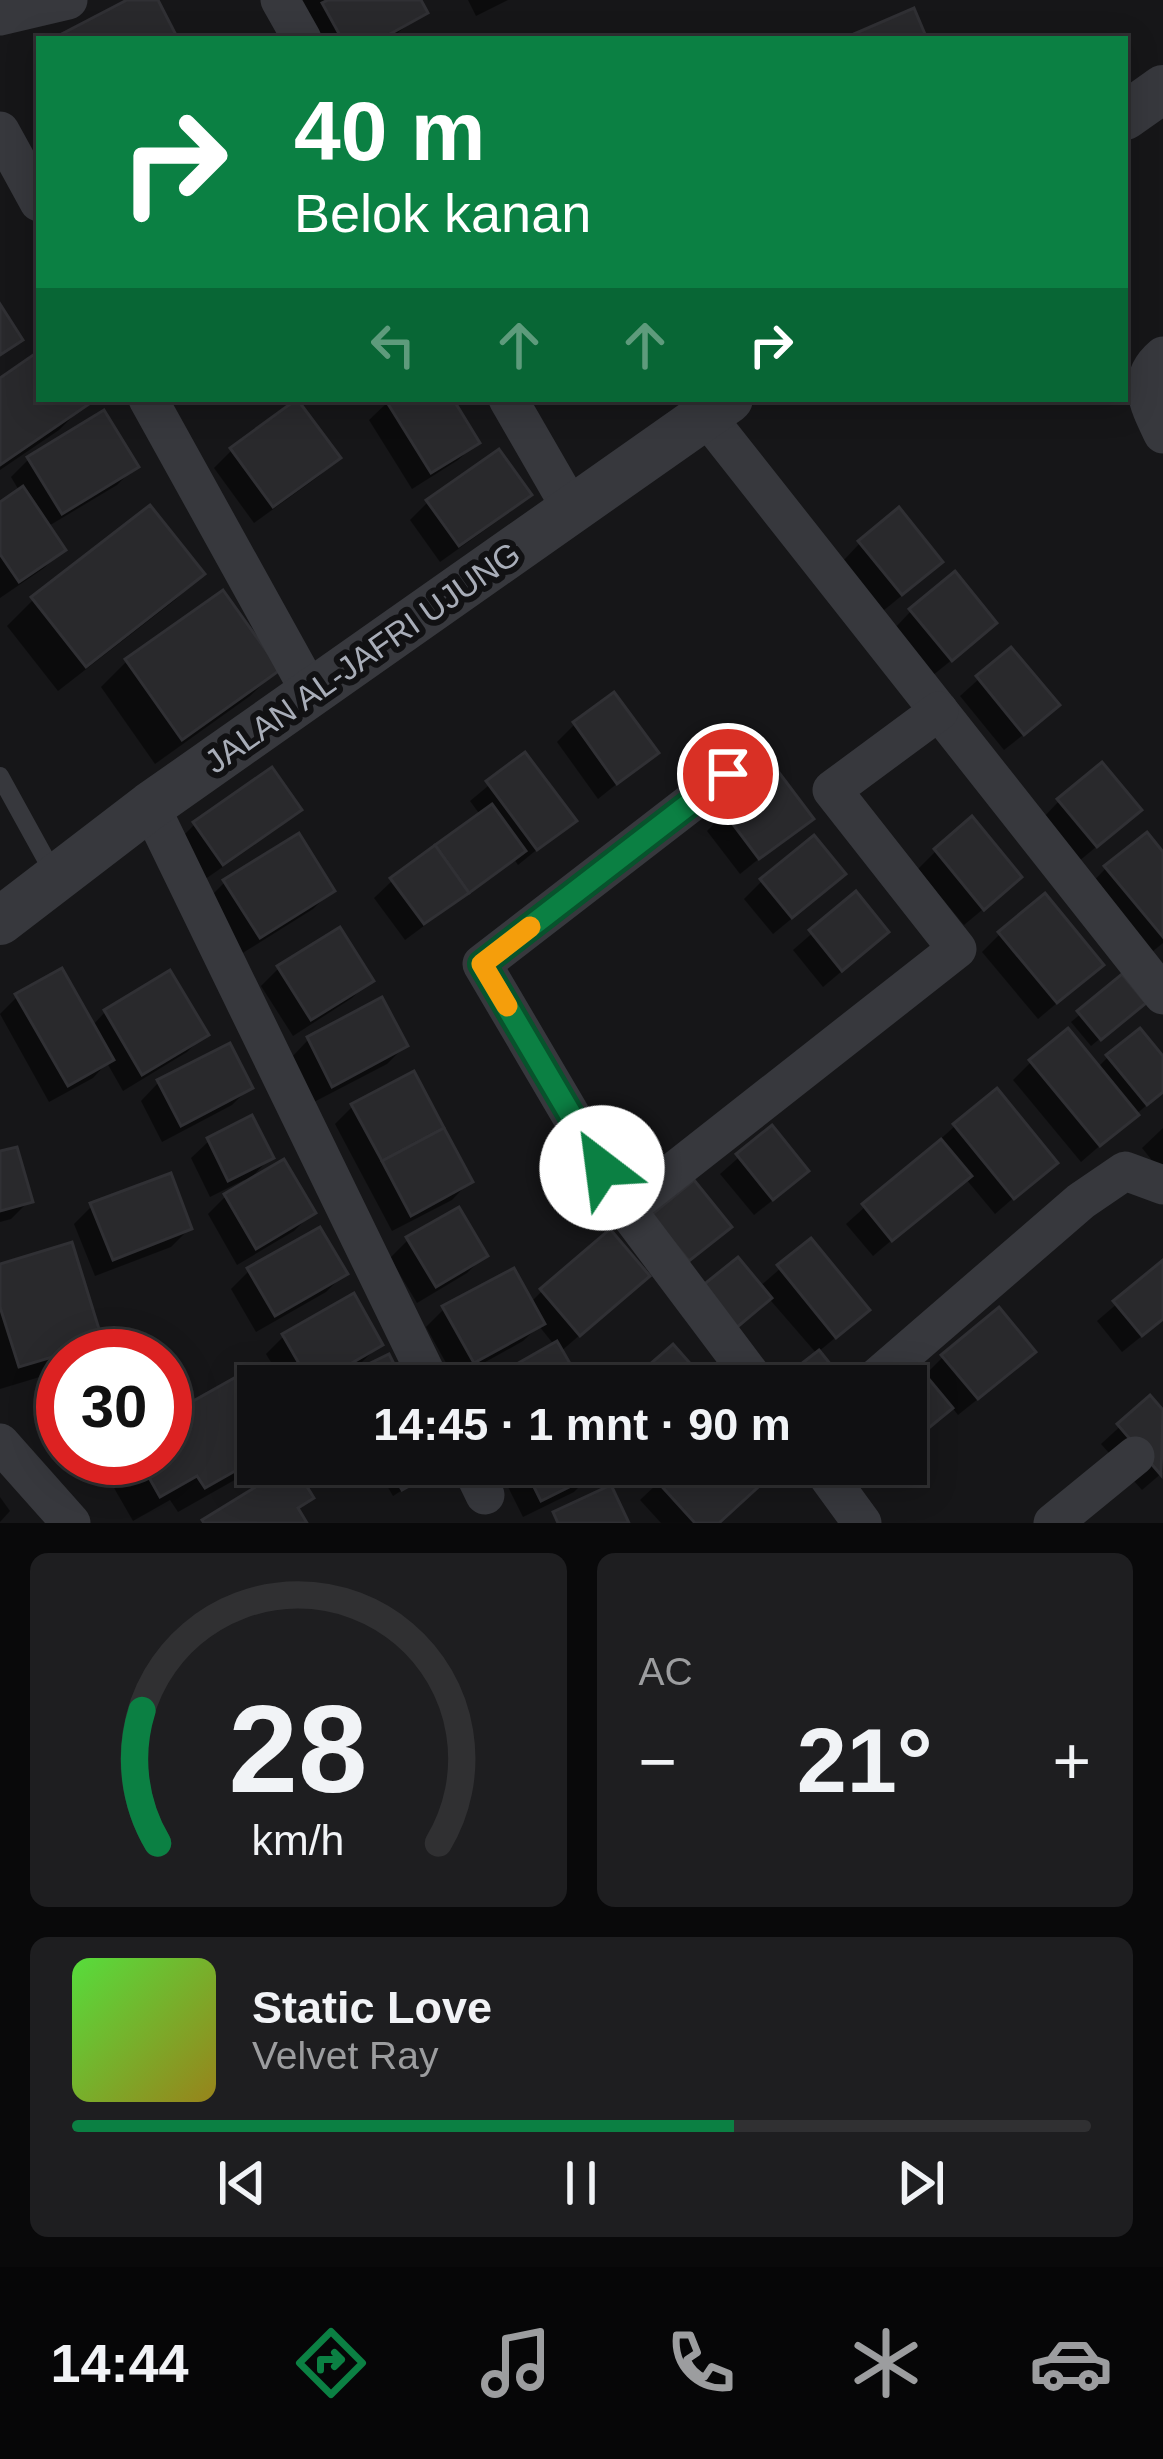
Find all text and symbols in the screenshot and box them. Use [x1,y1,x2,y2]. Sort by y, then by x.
icon: right [96,84,252,240]
text: 40 m [294,84,485,178]
text: Belok kanan [294,183,591,243]
icon: left [360,312,426,378]
icon: ahead [486,312,552,378]
icon: ahead [612,312,678,378]
icon: right [738,312,804,378]
street label: JALAN AL-JAFRI UJUNG [198,534,527,780]
pin [677,723,779,825]
icon: arrive [695,741,761,807]
position arrow [539,1105,665,1231]
speed limit sign: 30 [36,1329,192,1485]
text: 14:45 · 1 mnt · 90 m [373,1399,791,1450]
text: AC [639,1650,693,1693]
text: 28 [229,1679,368,1818]
text: 21° [797,1711,933,1811]
text: − [639,1724,677,1798]
text: + [1052,1724,1091,1798]
text: km/h [252,1816,345,1864]
text: Static Love [252,1982,492,2033]
text: Velvet Ray [252,2034,438,2077]
icon: previous [209,2150,275,2216]
icon: pause [548,2150,614,2216]
icon: next [888,2150,954,2216]
icon: directions [289,2321,373,2405]
icon: music [474,2321,558,2405]
icon: phone [659,2321,743,2405]
icon: climate [844,2321,928,2405]
icon: car [1029,2321,1113,2405]
text: 14:44 [50,2333,189,2393]

